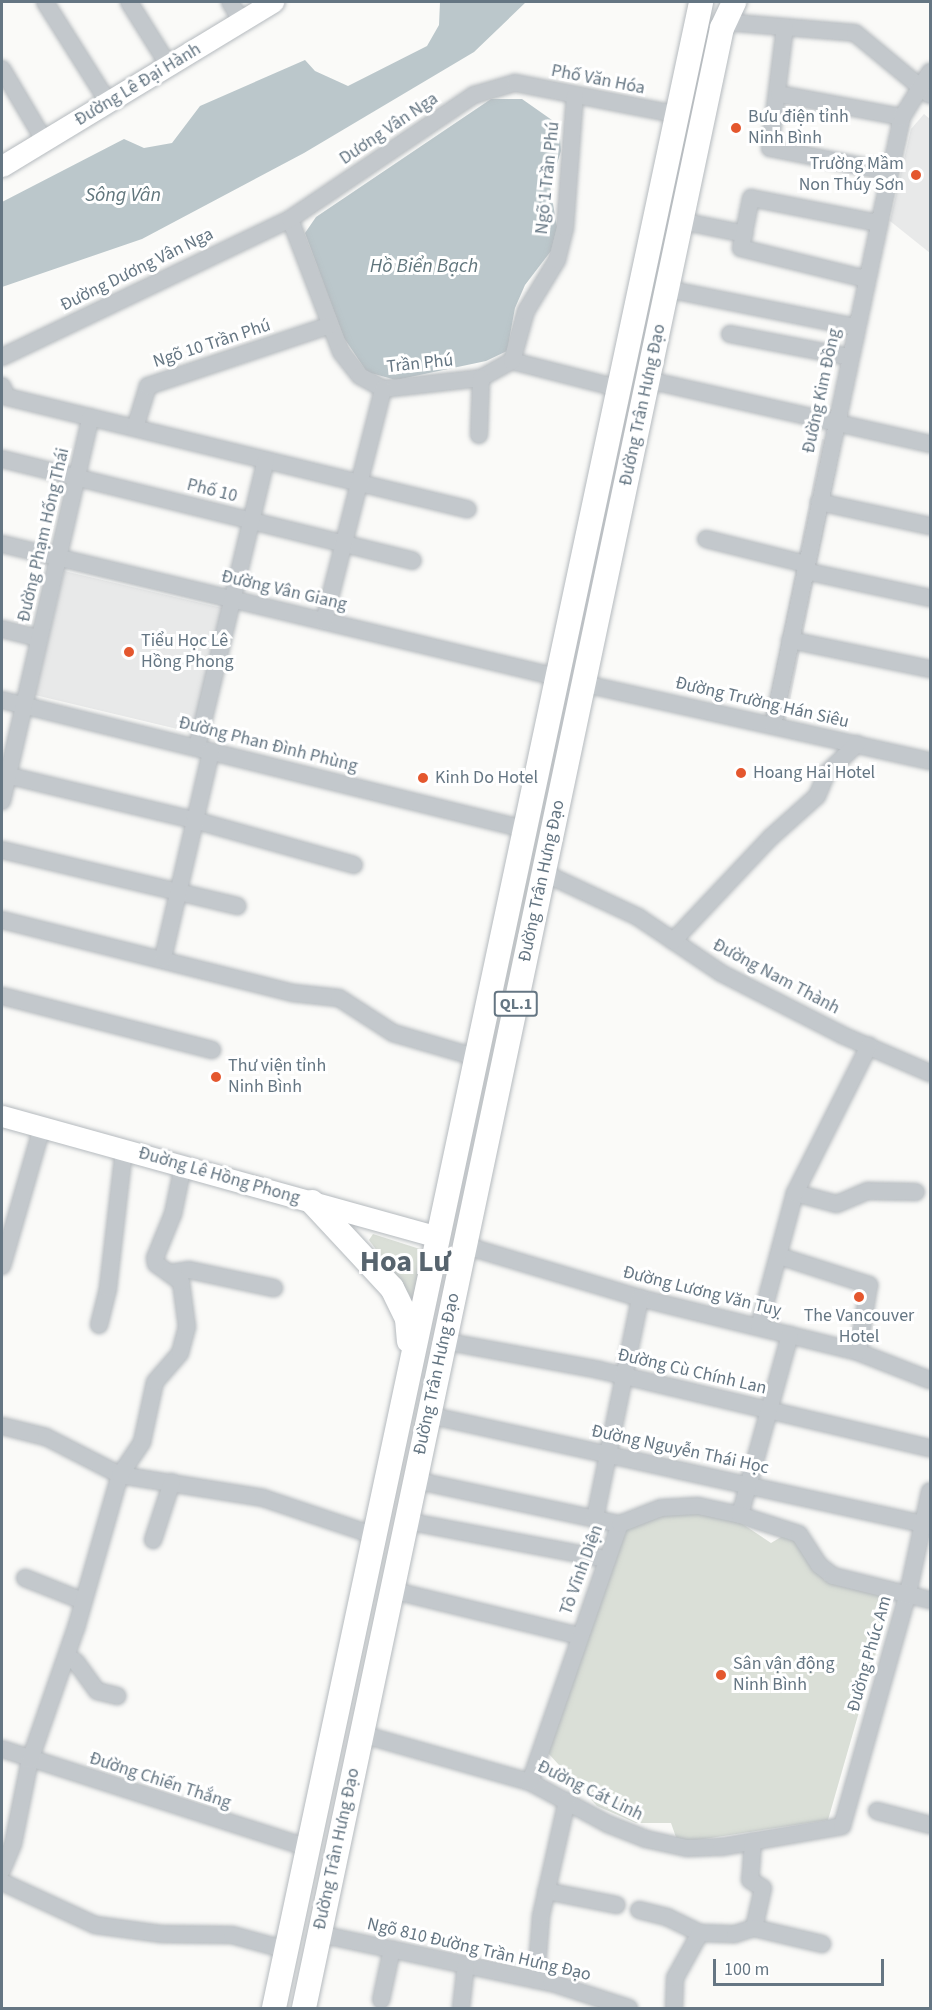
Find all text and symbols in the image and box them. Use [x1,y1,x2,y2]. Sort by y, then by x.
street label: Đường Lê Đại Hành [71,39,205,131]
street label: Phố Văn Hóa [549,60,647,100]
street label: Dương Vân Nga [336,88,442,170]
place label: Bưu điện tỉnh Ninh Bình [748,107,849,150]
street label: Ngõ 1 Trần Phú [531,121,565,235]
marker: Bưu điện tỉnh Ninh Bình [729,121,743,135]
place label: Trường Mầm Non Thúy Sơn [799,154,904,196]
marker: Trường Mầm Non Thúy Sơn [909,168,923,182]
water label: Sông Vân [85,183,161,207]
street label: Đường Dương Vân Nga [57,224,217,316]
water label: Hồ Biển Bạch [370,254,478,278]
street label: Ngõ 10 Trần Phú [151,315,273,373]
street label: Đường Trân Hưng Đạo [615,322,671,488]
street label: Đường Kim Đồng [798,327,846,455]
street label: Trần Phú [386,350,454,378]
street label: Đường Phạm Hống Thái [13,446,75,624]
street label: Phố 10 [185,474,239,508]
street label: Đường Vân Giang [219,566,349,616]
place label: Tiểu Học Lê Hồng Phong [141,631,234,674]
marker: Tiểu Học Lê Hồng Phong [122,645,136,659]
street label: Đường Trường Hán Siêu [673,672,851,734]
street label: Đường Phan Đình Phùng [176,712,360,778]
place label: Hoang Hai Hotel [753,762,875,784]
marker: Hoang Hai Hotel [734,766,748,780]
place label: Kinh Do Hotel [435,767,538,789]
marker: Kinh Do Hotel [416,771,430,785]
street label: Đường Trân Hưng Đạo [514,798,570,964]
street label: Đường Nam Thành [709,934,843,1020]
road number: QL.1 [494,991,538,1017]
place label: Thư viện tỉnh Ninh Bình [228,1056,326,1098]
marker: Thư viện tỉnh Ninh Bình [209,1070,223,1084]
street label: Đuờng Lê Hồng Phong [136,1143,302,1209]
district label: Hoa Lư [360,1244,450,1280]
street label: Đường Lương Văn Tuỵ [621,1262,783,1322]
marker: The Vancouver Hotel [852,1290,866,1304]
street label: Đường Trân Hưng Đạo [409,1291,465,1457]
place label: The Vancouver Hotel [804,1306,914,1348]
street label: Đường Cù Chính Lan [615,1344,769,1400]
street label: Đường Nguyễn Thái Học [589,1421,771,1479]
street label: Tô Vĩnh Diện [556,1522,608,1618]
street label: Đường Phúc Am [843,1593,897,1715]
place label: Sân vận động Ninh Bình [733,1654,834,1696]
marker: Sân vận động Ninh Bình [714,1668,728,1682]
street label: Đường Chiến Thắng [86,1748,234,1814]
street label: Đường Cát Linh [534,1756,646,1826]
street label: Đường Trân Hưng Đạo [309,1766,365,1932]
street label: Ngõ 810 Đường Trần Hưng Đạo [365,1914,593,1986]
scale bar [716,1947,887,1985]
text: 100 m [724,1957,769,1982]

